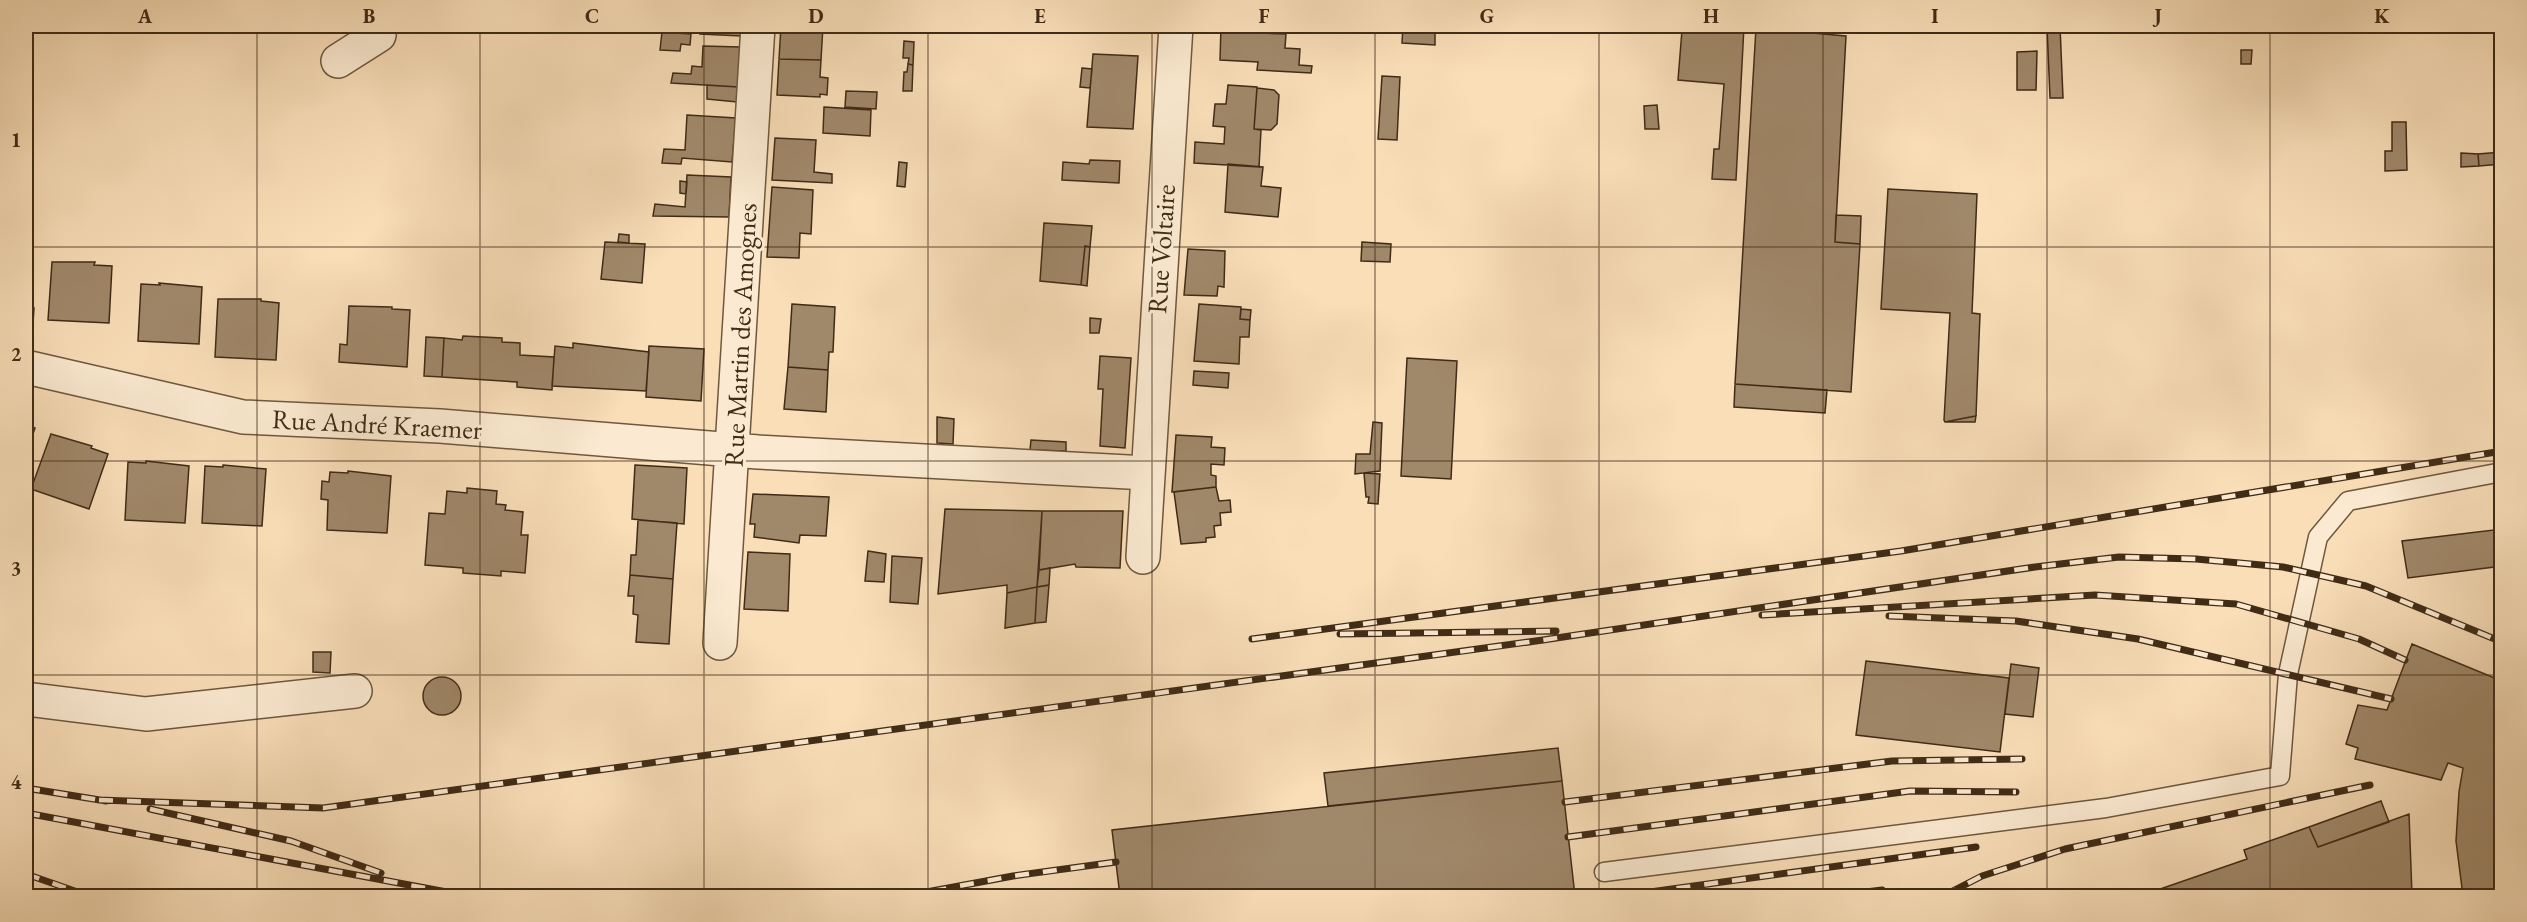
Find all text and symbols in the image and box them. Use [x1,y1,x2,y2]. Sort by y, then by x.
text: A [137,3,153,29]
text: B [363,3,375,29]
text: C [585,3,599,29]
text: D [808,3,824,29]
text: E [1034,3,1046,29]
text: F [1259,3,1270,29]
text: G [1480,3,1494,29]
text: H [1703,3,1719,29]
text: I [1931,3,1939,29]
text: J [2152,3,2162,29]
text: K [2374,3,2390,29]
text: 1 [11,127,21,153]
street label: Rue Voltaire [1139,183,1183,315]
street label: Rue Martin des Amognes [716,202,764,468]
text: 2 [11,341,22,367]
street label: Rue André Kraemer [271,401,483,447]
text: 3 [11,555,21,581]
text: 4 [11,769,22,795]

